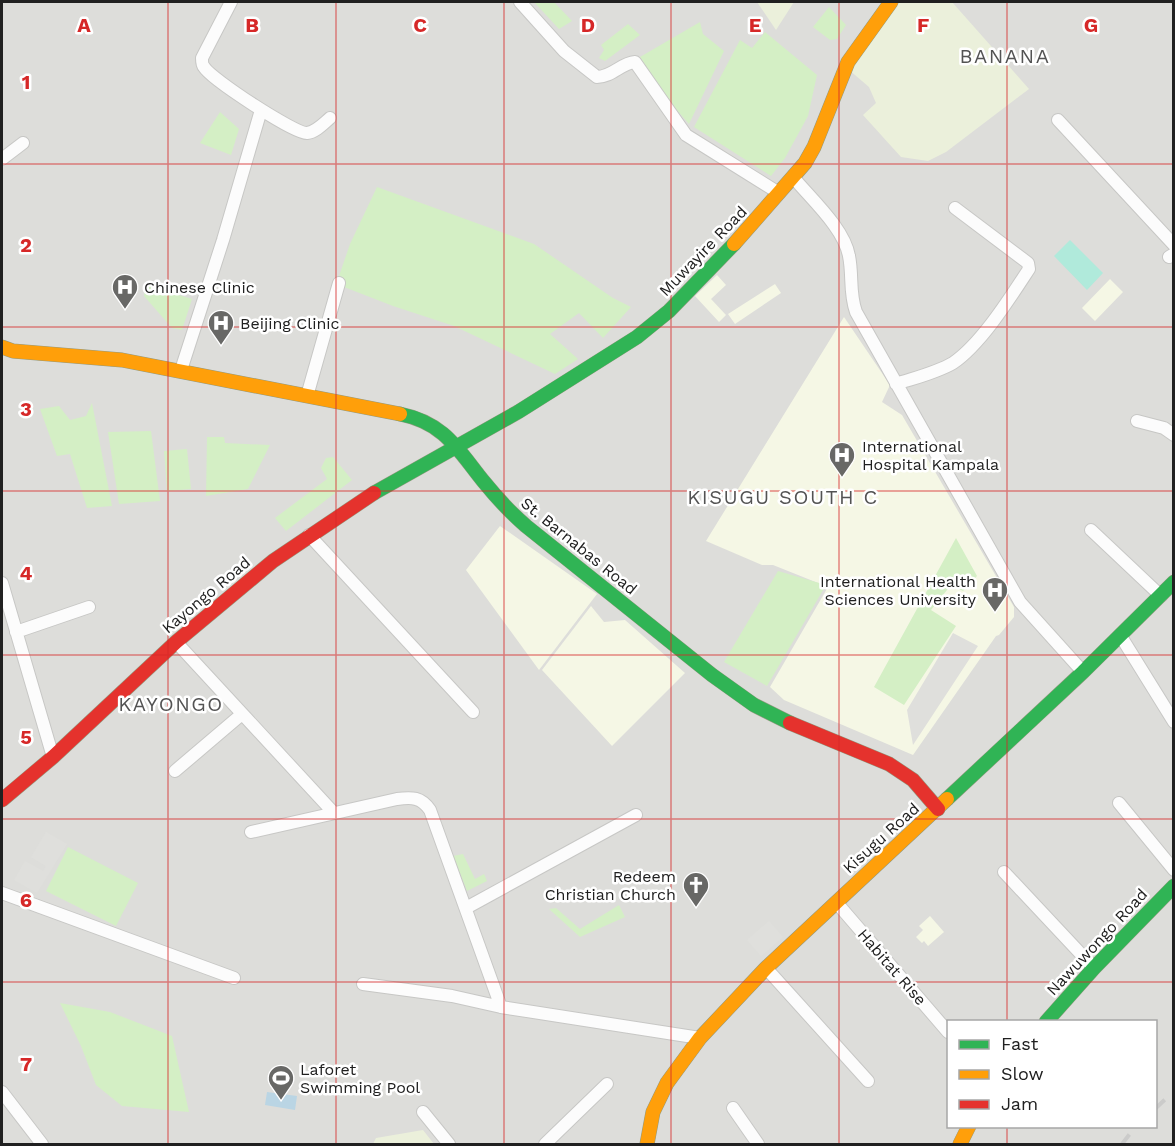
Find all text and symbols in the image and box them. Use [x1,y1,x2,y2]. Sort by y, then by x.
text: A [77,13,91,37]
text: B [245,13,259,37]
text: C [413,13,427,37]
text: D [581,13,595,37]
text: E [749,13,761,37]
text: F [917,13,929,37]
text: G [1084,13,1098,37]
district label: BANANA [960,44,1050,68]
text: 1 [22,70,30,94]
street label: Muwayire Road [655,202,751,300]
text: 2 [20,233,32,257]
hospital icon: Chinese Clinic [110,272,140,310]
place label: Chinese Clinic [144,278,255,297]
hospital icon: Beijing Clinic [206,308,236,346]
place label: Beijing Clinic [240,314,340,333]
text: 3 [20,397,32,421]
place label: International Hospital Kampala [862,437,999,474]
hospital icon: International Hospital Kampala [827,440,857,478]
district label: KISUGU SOUTH C [687,485,879,509]
street label: St. Barnabas Road [517,493,641,599]
street label: Kayongo Road [158,553,254,637]
text: 4 [20,561,33,585]
place label: International Health Sciences University [820,572,977,609]
hospital icon: International Health Sciences University [980,575,1010,613]
district label: KAYONGO [118,692,224,716]
text: 5 [20,725,32,749]
street label: Kisugu Road [839,799,923,877]
place label: Redeem Christian Church [545,867,676,904]
church icon: Redeem Christian Church [681,870,711,908]
street label: Nawuwongo Road [1043,885,1151,999]
text: 6 [20,888,32,912]
street label: Habitat Rise [854,925,930,1009]
legend [947,1020,1157,1128]
text: Fast [1001,1033,1039,1054]
text: 7 [20,1052,32,1076]
place label: Laforet Swimming Pool [300,1060,420,1097]
sports icon: Laforet Swimming Pool [266,1063,296,1101]
text: Slow [1001,1063,1044,1084]
text: Jam [1001,1093,1038,1114]

